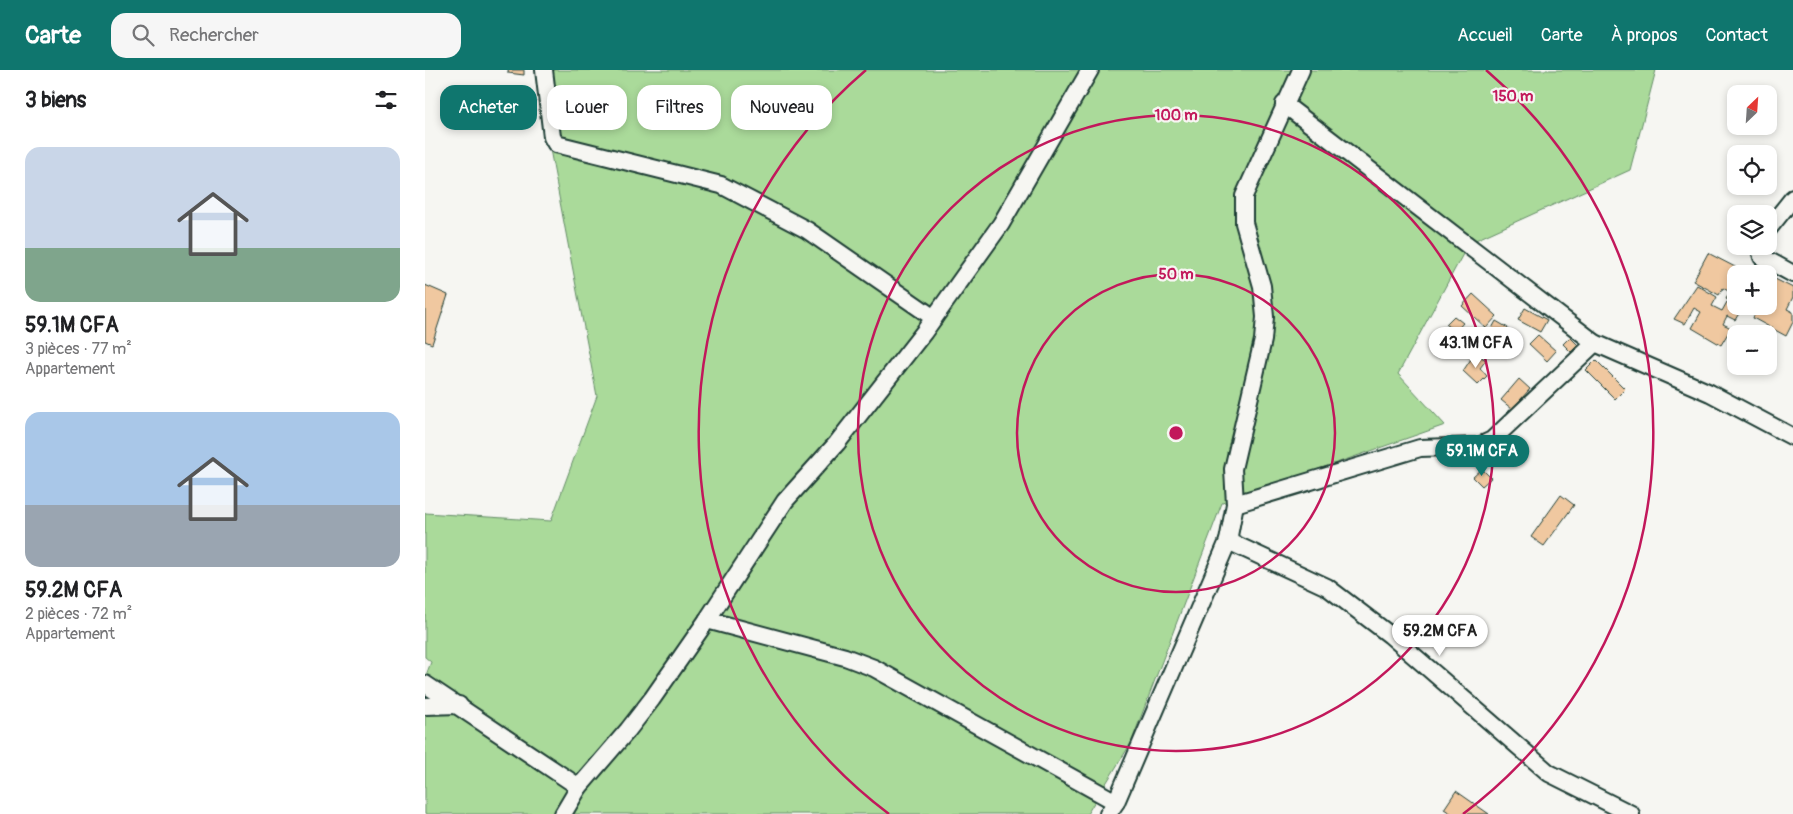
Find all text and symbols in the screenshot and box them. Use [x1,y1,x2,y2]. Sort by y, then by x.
search box [111,13,461,58]
text: Carte [25,21,81,50]
icon: search [129,21,157,49]
text: Rechercher [169,23,259,47]
text: Accueil [1457,24,1513,47]
text: Carte [1541,24,1583,47]
text: À propos [1611,24,1677,47]
text: Contact [1705,24,1768,47]
chip: Acheter [440,85,537,130]
chip: Louer [547,85,627,130]
chip: Filtres [637,85,721,130]
chip: Nouveau [731,85,832,130]
north arrow [1727,85,1777,135]
map controls [1727,85,1777,375]
icon: filters [372,86,400,114]
text: 3 biens [25,87,86,114]
text: 150 m [1493,87,1533,106]
text: 100 m [1155,106,1197,125]
button: locate [1727,145,1777,195]
icon: home [168,179,258,269]
button: layers [1727,205,1777,255]
text: 50 m [1159,265,1193,284]
button: + [1727,265,1777,315]
text: 59.1M CFA [25,312,119,339]
button: − [1727,325,1777,375]
pin: 43.1M CFA [1419,326,1533,369]
text: 43.1M CFA [1440,333,1512,353]
text: 3 pièces · 77 m² [25,339,132,359]
text: Appartement [25,359,115,379]
centre of rings [1167,424,1185,442]
pin: 59.1M CFA [1425,434,1539,477]
text: 59.1M CFA [1446,441,1518,461]
icon: home [168,444,258,534]
text: 59.2M CFA [25,577,122,604]
text: 2 pièces · 72 m² [25,604,132,624]
pin: 59.2M CFA [1383,614,1497,657]
text: 59.2M CFA [1403,621,1477,641]
text: Appartement [25,624,115,644]

